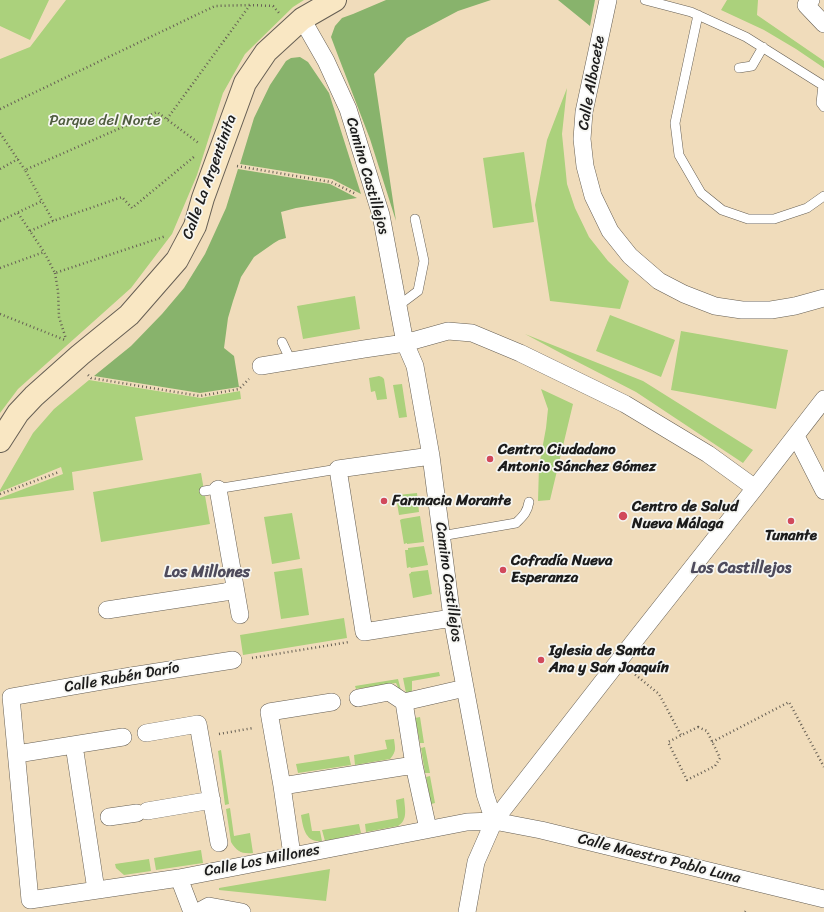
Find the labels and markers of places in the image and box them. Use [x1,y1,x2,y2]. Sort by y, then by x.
place label: Centro Ciudadano Antonio Sánchez Gómez [498,441,656,476]
marker: Centro Ciudadano Antonio Sánchez Gómez [485,454,495,464]
place label: Farmacia Morante [392,492,511,510]
marker: Farmacia Morante [379,496,389,506]
place label: Centro de Salud Nueva Málaga [632,498,738,533]
marker: Centro de Salud Nueva Málaga [617,510,629,522]
marker: Tunante [786,516,796,526]
place label: Tunante [765,527,817,545]
place label: Cofradía Nueva Esperanza [511,552,612,587]
marker: Cofradía Nueva Esperanza [498,565,508,575]
place label: Iglesia de Santa Ana y San Joaquín [549,642,669,677]
marker: Iglesia de Santa Ana y San Joaquín [536,655,546,665]

